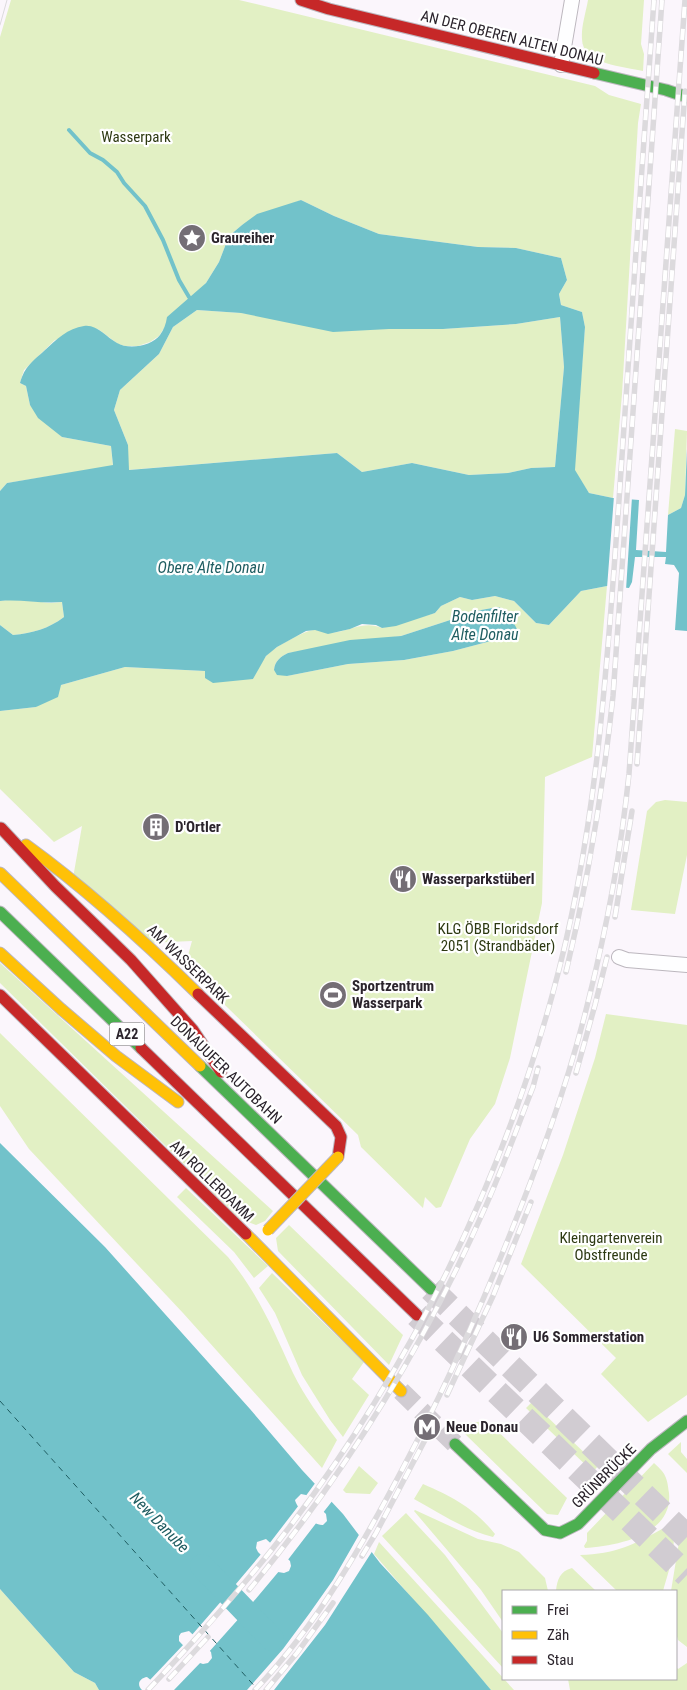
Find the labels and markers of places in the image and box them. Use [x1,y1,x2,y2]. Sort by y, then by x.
place icon: Graureiher [177,223,207,253]
place label: Graureiher [211,229,274,247]
building icon: D'Ortler [141,812,171,842]
place label: D'Ortler [175,818,221,836]
restaurant icon: Wasserparkstüberl [388,864,418,894]
place label: Wasserparkstüberl [422,870,535,888]
place label: Sportzentrum Wasserpark [352,977,434,1012]
sports icon: Sportzentrum Wasserpark [318,980,348,1010]
restaurant icon: U6 Sommerstation [499,1322,529,1352]
place label: U6 Sommerstation [533,1328,644,1346]
metro station icon: Neue Donau [412,1412,442,1442]
place label: Neue Donau [446,1418,518,1436]

